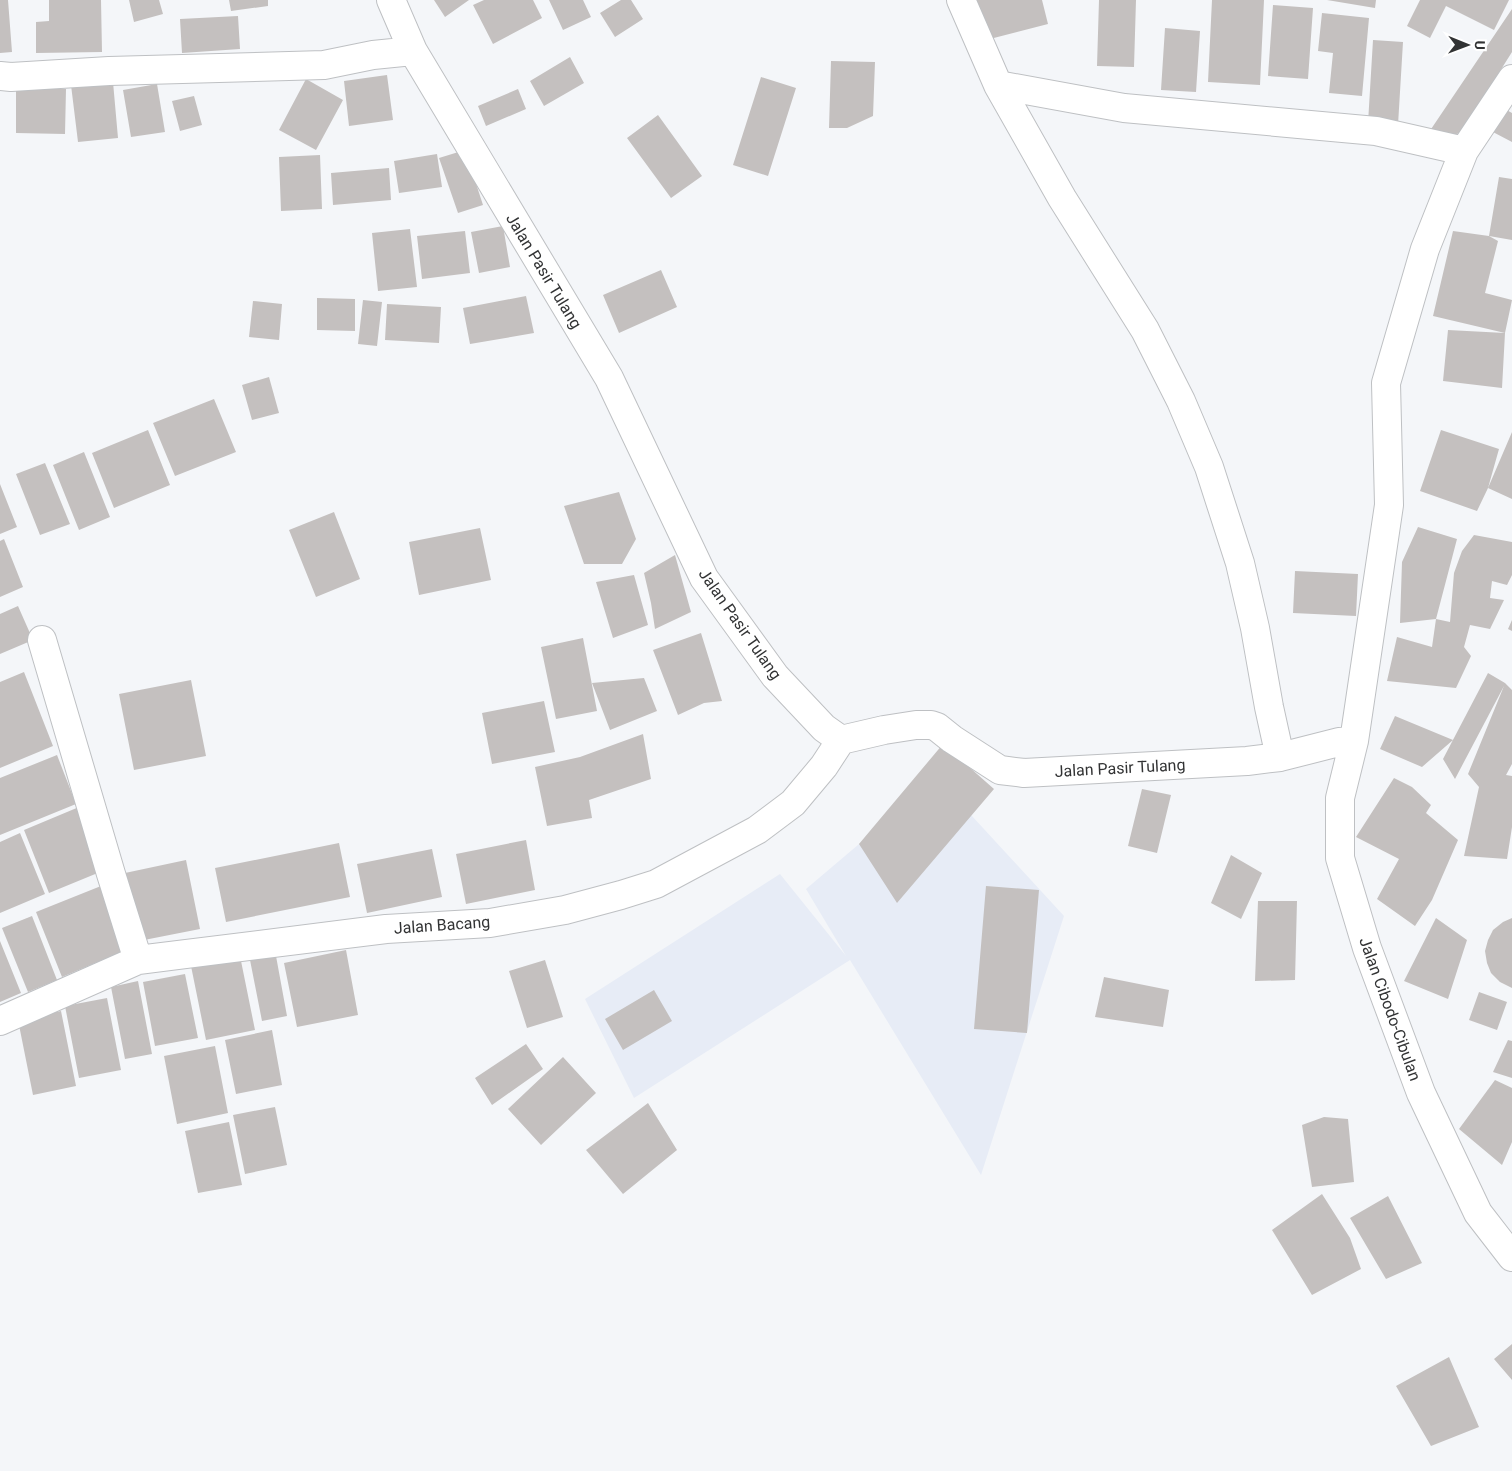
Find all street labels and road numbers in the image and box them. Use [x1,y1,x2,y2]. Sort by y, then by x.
street label: Jalan Pasir Tulang [502,210,586,332]
street label: Jalan Pasir Tulang [695,565,785,683]
street label: Jalan Pasir Tulang [1054,755,1186,781]
street label: Jalan Bacang [393,912,491,938]
street label: Jalan Cibodo-Cibulan [1355,935,1425,1083]

